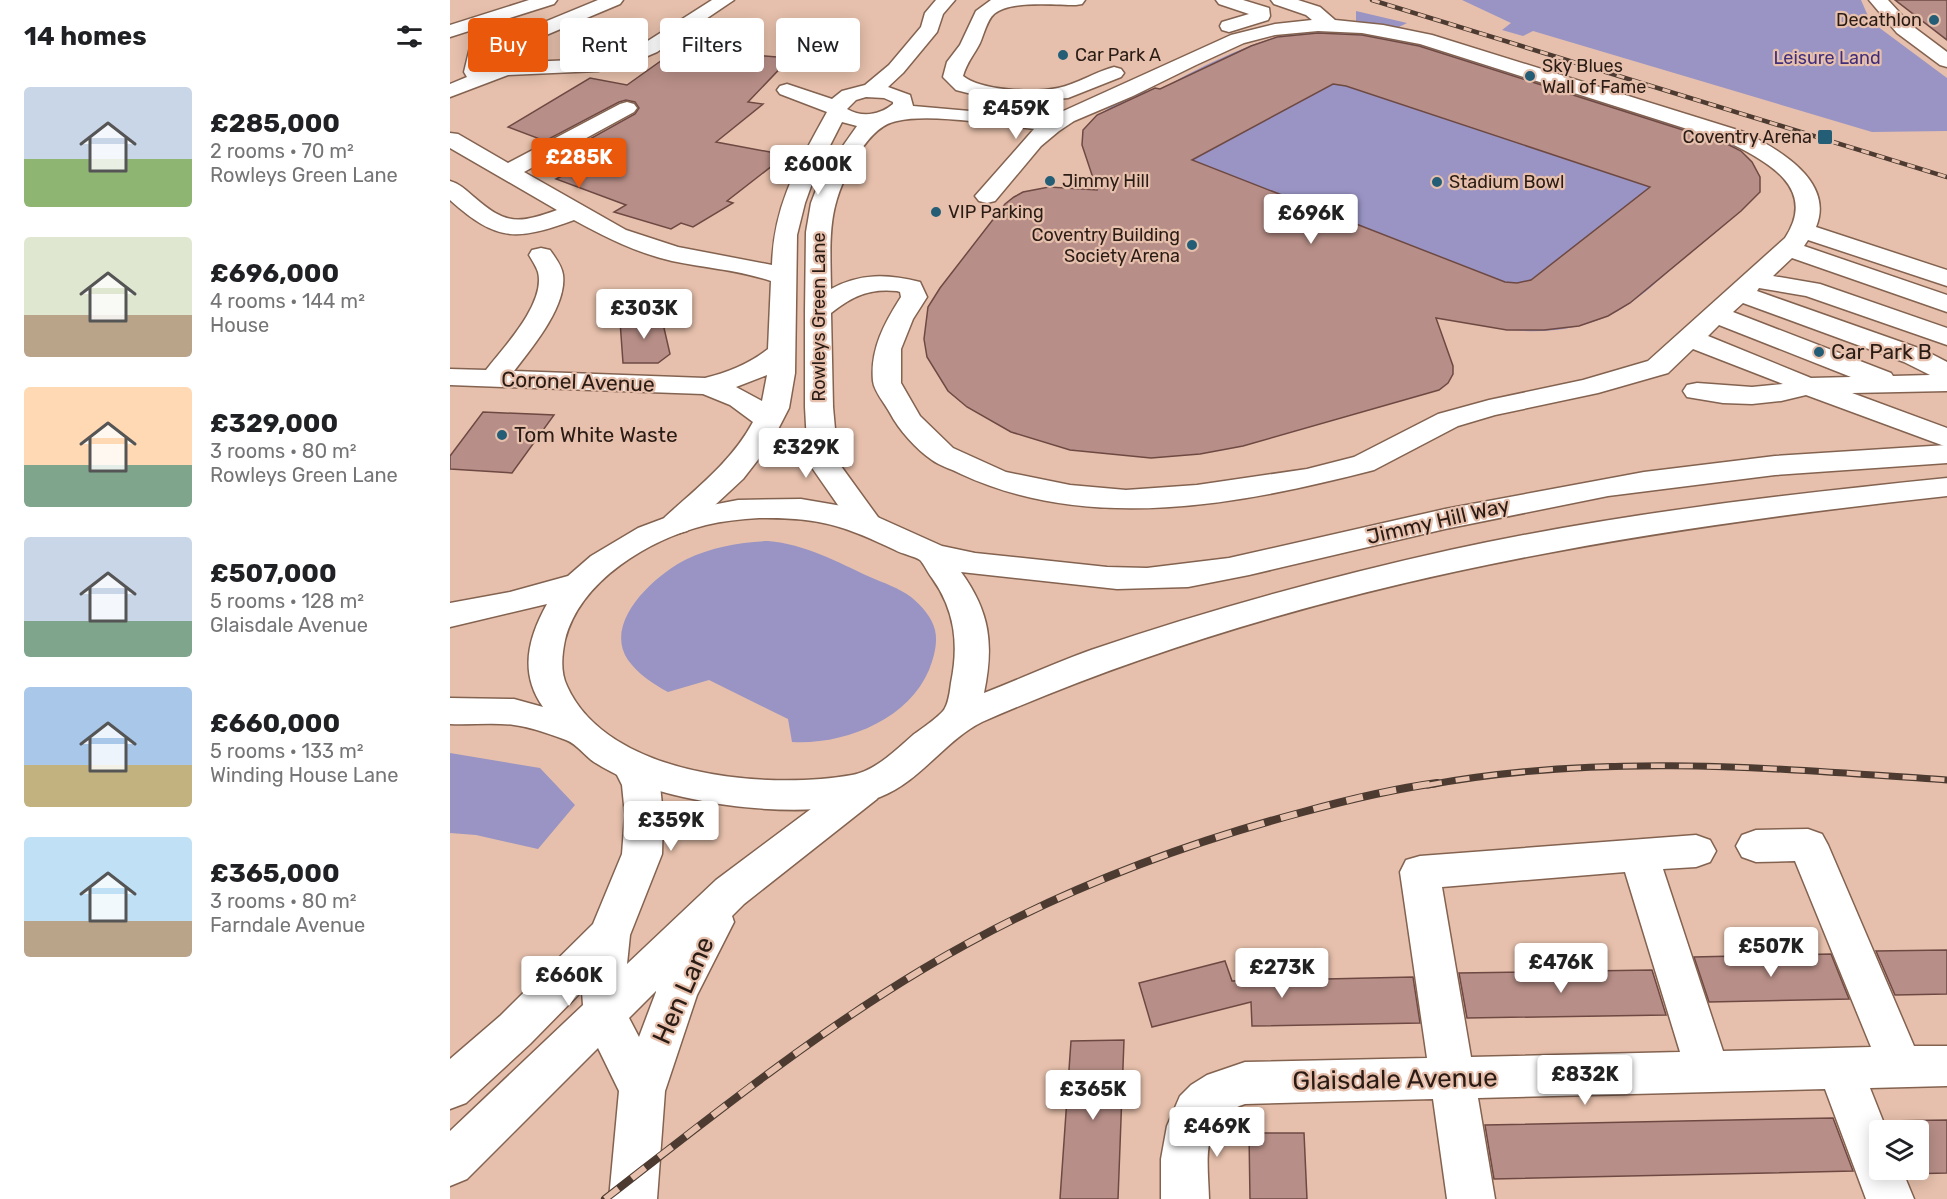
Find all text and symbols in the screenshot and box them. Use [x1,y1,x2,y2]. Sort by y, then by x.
place label: Decathlon [1836,9,1922,31]
marker: Decathlon [1927,13,1941,27]
chip: Buy [468,18,548,72]
chip: Rent [560,18,648,72]
chip: Filters [660,18,764,72]
chip: New [776,18,860,72]
icon: filters [393,20,426,53]
text: 14 homes [24,21,147,52]
place label: Car Park A [1075,44,1161,66]
park label: Leisure Land [1773,47,1881,69]
marker: Car Park A [1056,48,1070,62]
place label: Sky Blues Wall of Fame [1542,55,1646,98]
marker: Sky Blues Wall of Fame [1523,69,1537,83]
pin: £459K [974,89,1058,140]
text: £459K [982,96,1050,120]
text: £285,000 [210,108,340,139]
icon: home [72,111,144,183]
place label: Coventry Arena [1683,126,1812,148]
marker: Coventry Arena [1816,128,1834,146]
pin: £285K [537,138,621,189]
text: 2 rooms · 70 m² [210,139,354,163]
text: £285K [545,145,613,169]
pin: £600K [776,145,860,196]
text: £600K [784,152,852,176]
text: Rowleys Green Lane [210,163,398,187]
place label: Jimmy Hill [1062,170,1149,192]
place label: Stadium Bowl [1449,171,1564,193]
marker: Jimmy Hill [1043,174,1057,188]
marker: Stadium Bowl [1430,175,1444,189]
pin: £696K [1269,194,1353,245]
place label: VIP Parking [948,201,1044,223]
text: £696K [1278,201,1344,225]
marker: VIP Parking [929,205,943,219]
place label: Coventry Building Society Arena [1031,224,1180,267]
street label: Rowleys Green Lane [808,232,830,402]
marker: Coventry Building Society Arena [1185,238,1199,252]
text: £696,000 [210,258,339,289]
icon: home [72,261,144,333]
text: 4 rooms · 144 m² [210,289,365,313]
pin: £303K [602,289,686,340]
text: £303K [610,296,678,320]
text: House [210,313,269,337]
place label: Car Park B [1831,339,1932,364]
marker: Car Park B [1812,345,1826,359]
street label: Coronel Avenue [501,366,655,397]
text: £329,000 [210,408,338,439]
icon: home [72,411,144,483]
place label: Tom White Waste [514,422,678,447]
marker: Tom White Waste [495,428,509,442]
pin: £329K [764,428,848,479]
text: £329K [773,435,839,459]
text: 3 rooms · 80 m² [210,439,357,463]
text: Rowleys Green Lane [210,463,398,487]
street label: Jimmy Hill Way [1364,492,1512,549]
text: £507,000 [210,558,337,589]
icon: home [72,561,144,633]
text: 5 rooms · 128 m² [210,589,364,613]
text: Glaisdale Avenue [210,613,368,637]
text: £660,000 [210,708,340,739]
icon: home [72,711,144,783]
text: 5 rooms · 133 m² [210,739,364,763]
text: Winding House Lane [210,763,398,787]
pin: £359K [629,801,713,852]
text: £359K [638,808,704,832]
text: £365,000 [210,858,340,889]
icon: home [72,861,144,933]
text: 3 rooms · 80 m² [210,889,357,913]
text: Farndale Avenue [210,913,365,937]
pin: £507K [1729,927,1813,978]
street label: Hen Lane [646,932,721,1049]
text: £507K [1738,934,1804,958]
pin: £476K [1519,943,1603,994]
pin: £273K [1240,948,1324,999]
text: £476K [1529,950,1593,974]
text: £273K [1249,955,1315,979]
pin: £660K [527,956,611,1007]
text: £660K [535,963,603,987]
pin: £832K [1543,1055,1627,1106]
street label: Glaisdale Avenue [1292,1062,1498,1097]
text: £832K [1551,1062,1619,1086]
pin: £365K [1051,1070,1135,1121]
text: £365K [1060,1077,1126,1101]
pin: £469K [1175,1107,1259,1158]
text: £469K [1183,1114,1251,1138]
map controls [1869,1120,1929,1180]
button: layers [1869,1120,1929,1180]

